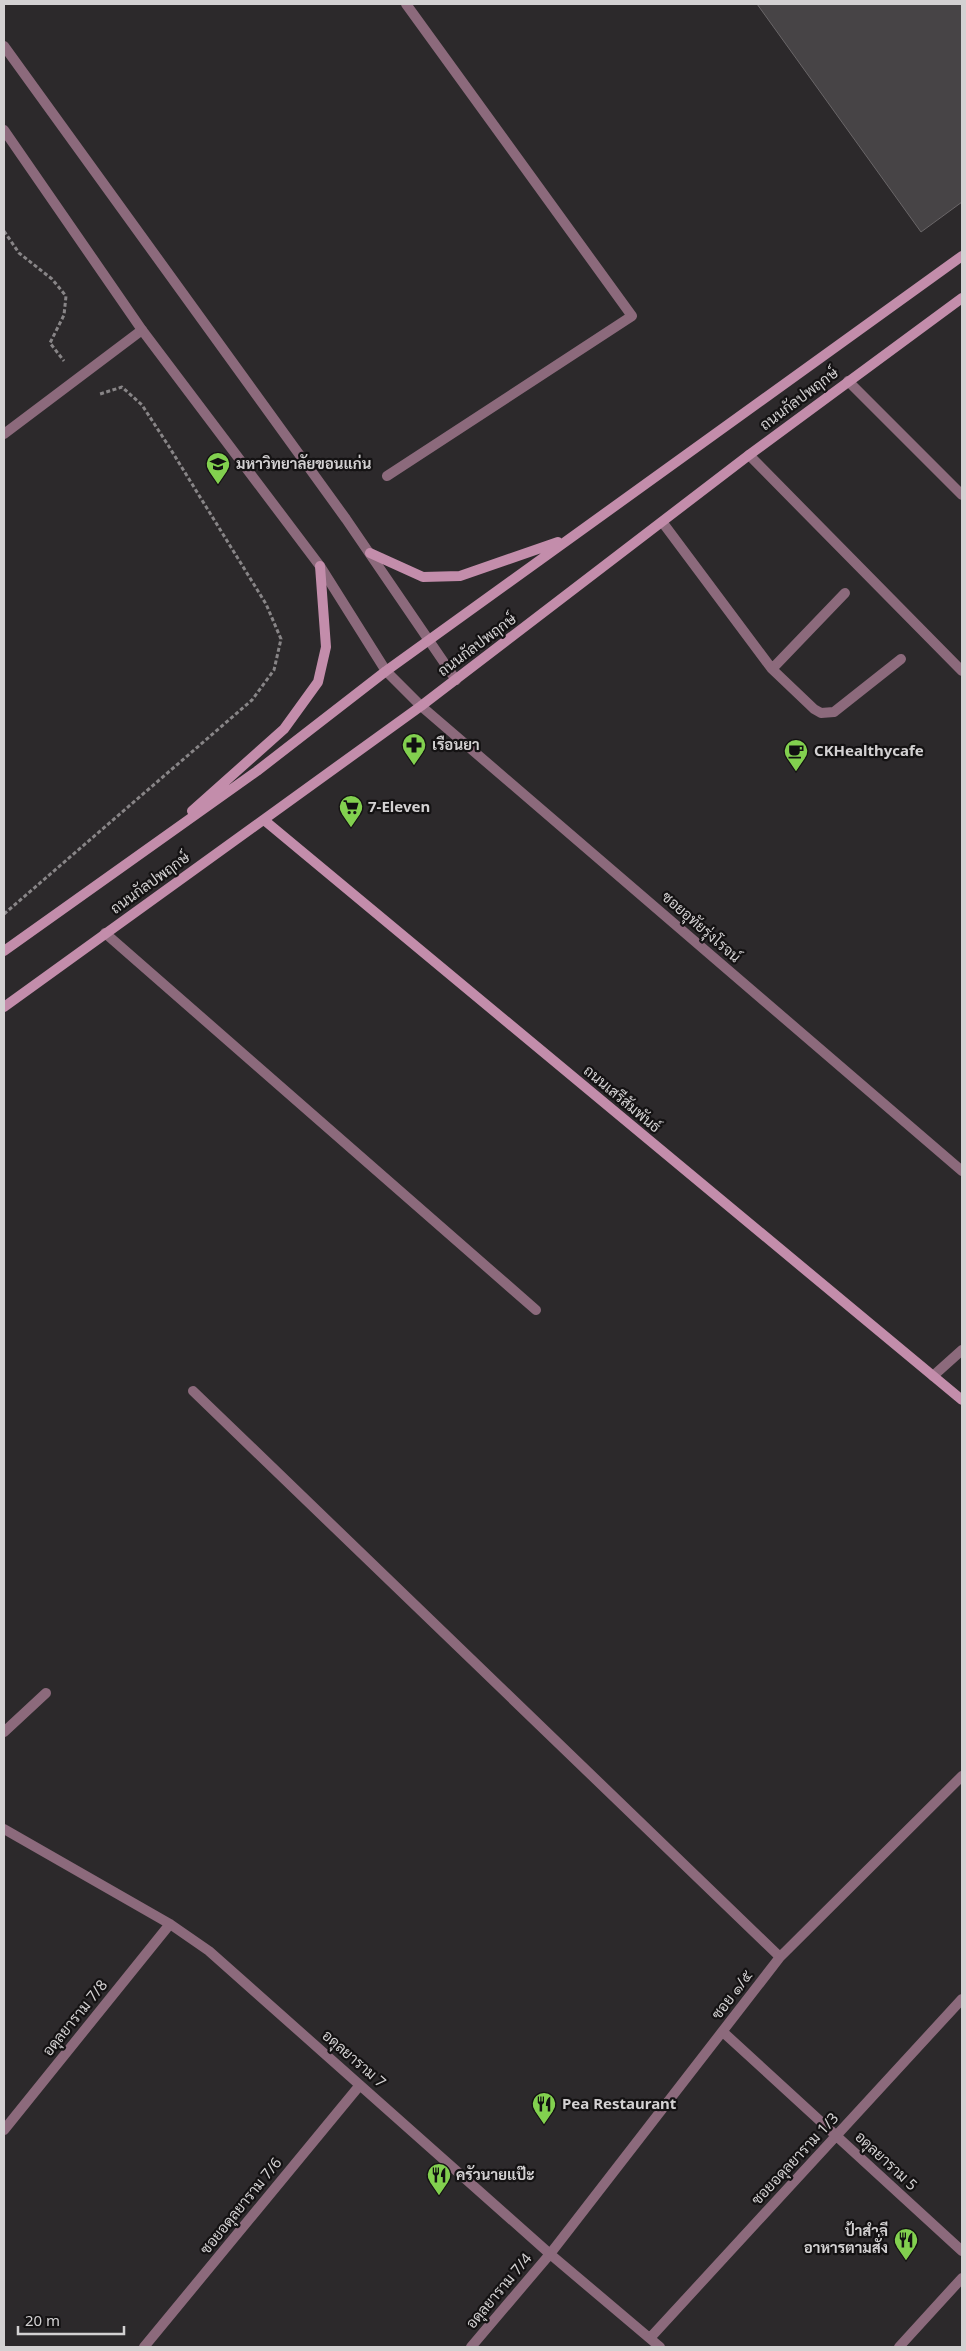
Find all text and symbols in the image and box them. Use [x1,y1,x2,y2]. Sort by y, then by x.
street label: ถนนกัลปพฤกษ์ [755,362,842,434]
school or university icon: มหาวิทยาลัยขอนแก่น [205,451,231,485]
place label: มหาวิทยาลัยขอนแก่น [236,453,372,473]
street label: ถนนกัลปพฤกษ์ [433,608,520,680]
pharmacy icon: เรือนยา [401,732,427,766]
place label: เรือนยา [432,734,480,754]
cafe icon: CKHealthycafe [783,738,809,772]
place label: CKHealthycafe [814,740,924,760]
supermarket icon: 7-Eleven [338,794,364,828]
place label: 7-Eleven [368,796,430,816]
street label: ถนนกัลปพฤกษ์ [106,846,194,918]
street label: ซอยอุทัยรุ่งโรจน์ [657,886,745,968]
street label: ถนนเสรีสัมพันธ์ [580,1060,665,1136]
street label: ซอย ๑/๕ [706,1965,757,2023]
street label: อดุลยาราม 7/8 [37,1975,113,2061]
street label: อดุลยาราม 7 [317,2025,391,2093]
restaurant icon: Pea Restaurant [531,2091,557,2125]
place label: Pea Restaurant [562,2093,677,2113]
street label: ซอยอดุลยาราม 1/3 [746,2108,844,2210]
street label: อดุลยาราม 5 [850,2126,922,2196]
street label: ซอยอดุลยาราม 7/6 [195,2153,287,2259]
restaurant icon: ครัวนายแป๊ะ [426,2162,452,2196]
place label: ครัวนายแป๊ะ [456,2164,535,2184]
place label: ป้าสำลี อาหารตามสั่ง [804,2220,888,2257]
restaurant icon: ป้าสำลี อาหารตามสั่ง [893,2227,919,2261]
street label: อดุลยาราม 7/4 [461,2248,537,2334]
scale bar [18,2304,124,2336]
text: 20 m [25,2310,60,2330]

